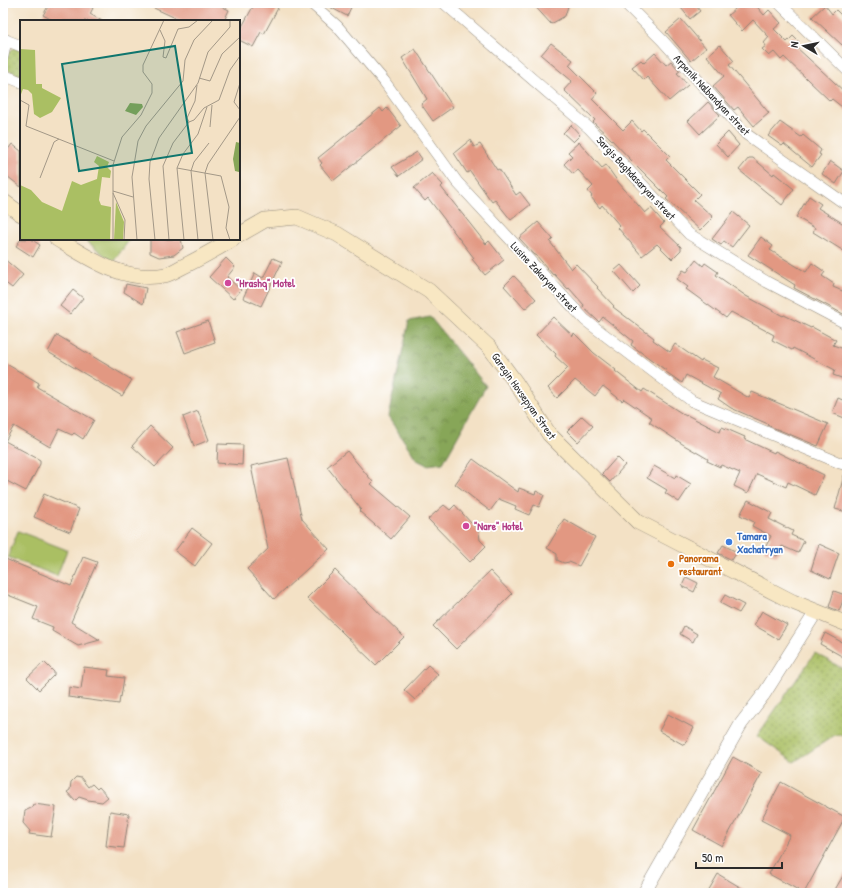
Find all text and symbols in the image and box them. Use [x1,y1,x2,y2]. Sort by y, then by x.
inset map [20,20,240,240]
north arrow [784,26,824,66]
text: N [787,40,802,48]
street label: Arpenik Nalbandyan street [671,52,753,139]
street label: Sargis Baghdasaryan street [593,133,679,223]
street label: Lusine Zakaryan street [508,239,580,315]
place label: "Hrashq" Motel [236,276,296,291]
marker: "Hrashq" Motel [223,278,233,288]
street label: Garegin Hovsepyan Street [489,350,559,442]
place label: "Nare" Hotel [474,519,524,533]
marker: "Nare" Hotel [461,521,471,531]
place label: Tamara Xachatryan [736,529,783,557]
marker: Tamara Xachatryan [724,537,734,547]
place label: Panorama restaurant [679,551,723,578]
marker: Panorama restaurant [666,559,676,569]
scale bar [696,844,782,870]
text: 50 m [702,849,723,866]

